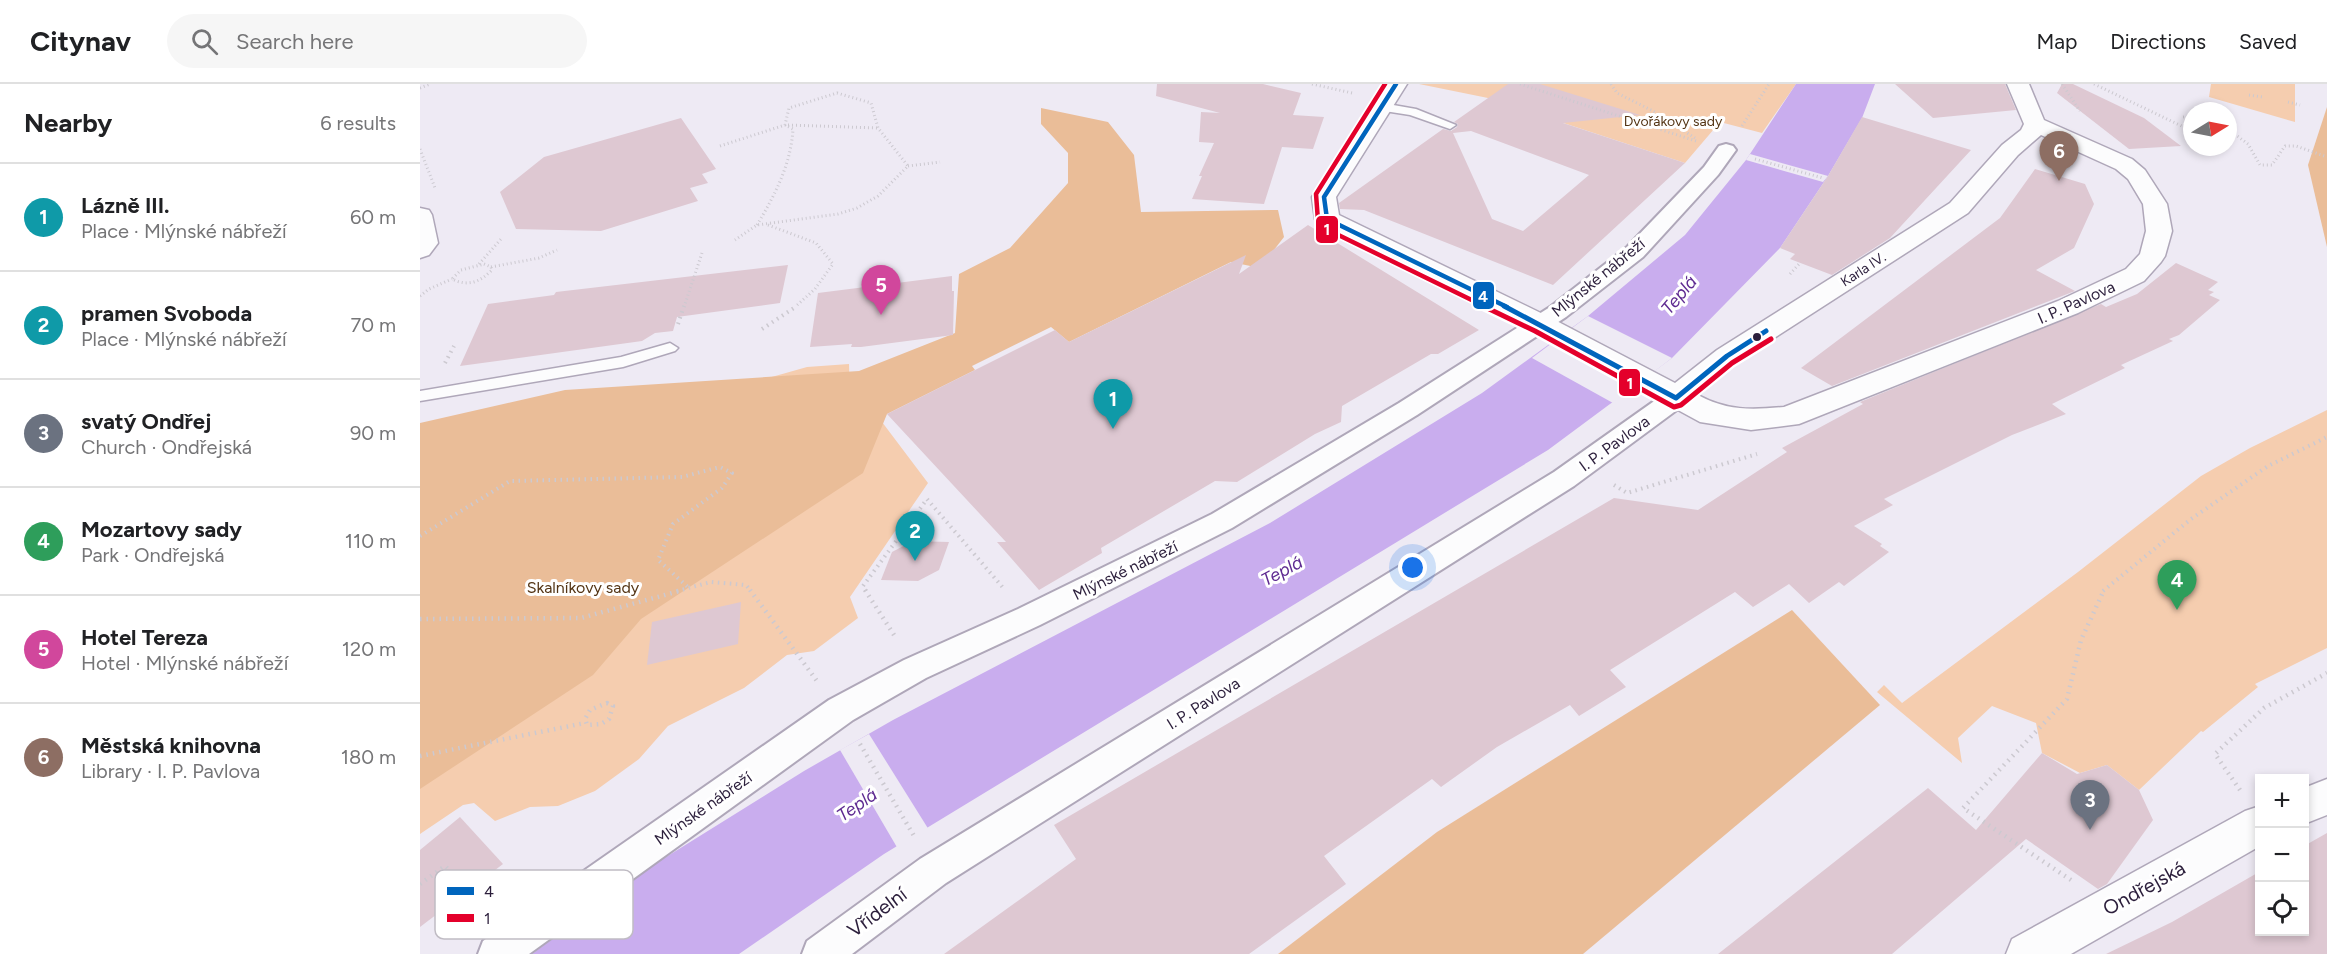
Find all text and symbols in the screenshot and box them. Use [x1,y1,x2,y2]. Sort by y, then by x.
search box [167,14,587,68]
text: Citynav [30,24,131,58]
icon: search [188,25,221,58]
text: Search here [236,28,354,55]
text: Map [2036,29,2077,54]
text: Directions [2110,29,2206,54]
text: Saved [2239,29,2297,54]
north arrow [2183,102,2237,156]
text: Nearby [24,107,112,139]
text: 6 results [320,111,396,135]
park label: Dvořákovy sady [1624,113,1723,130]
pin: 6 [2040,132,2078,181]
text: Lázně III. [81,192,169,219]
text: 1 [39,205,48,229]
text: 60 m [350,205,396,229]
line badge: 1 [1315,215,1339,244]
text: Place · Mlýnské nábřeží [81,219,287,243]
text: 1 [1324,220,1330,239]
street label: Mlýnské nábřeží [1548,233,1650,321]
street label: Karla IV. [1838,249,1889,290]
pin: 5 [862,266,900,315]
water label: Teplá [1656,271,1702,319]
street label: I. P. Pavlova [2035,277,2118,328]
line badge: 4 [1472,281,1495,310]
text: 4 [1478,287,1488,306]
text: pramen Svoboda [81,300,252,327]
text: 2 [38,313,49,337]
text: 70 m [350,313,396,337]
text: Place · Mlýnské nábřeží [81,327,287,351]
unlabelled marker [1751,331,1763,343]
line badge: 1 [1618,368,1641,397]
text: 1 [1627,374,1633,393]
pin: 1 [1094,380,1132,429]
text: svatý Ondřej [81,408,211,435]
street label: I. P. Pavlova [1575,411,1653,475]
text: 3 [38,421,49,445]
text: 90 m [350,421,396,445]
text: Church · Ondřejská [81,435,252,459]
pin: 2 [896,512,934,561]
text: Mozartovy sady [81,516,242,543]
text: 4 [37,529,50,553]
text: 110 m [345,529,396,553]
street label: Mlýnské nábřeží [1070,536,1182,604]
text: Park · Ondřejská [81,543,224,567]
water label: Teplá [1257,551,1307,591]
your location [1398,553,1427,582]
pin: 4 [2158,560,2196,610]
park label: Skalníkovy sady [527,578,640,597]
text: Hotel Tereza [81,624,208,651]
text: 5 [38,637,49,661]
text: 120 m [342,637,396,661]
text: Hotel · Mlýnské nábřeží [81,651,288,675]
street label: I. P. Pavlova [1163,674,1243,733]
text: Městská knihovna [81,732,261,759]
text: 6 [38,745,49,769]
text: 180 m [341,745,396,769]
text: Library · I. P. Pavlova [81,759,260,783]
street label: Mlýnské nábřeží [651,767,757,849]
map controls [2255,774,2309,936]
button: + [2255,774,2309,828]
pin: 3 [2070,780,2110,830]
water label: Teplá [833,783,882,826]
button: − [2255,828,2309,882]
street label: Ondřejská [2099,856,2189,920]
legend [435,870,633,939]
street label: Vřídelní [843,881,912,942]
text: 4 [484,882,494,901]
button: locate [2255,882,2309,936]
text: 1 [484,909,491,928]

